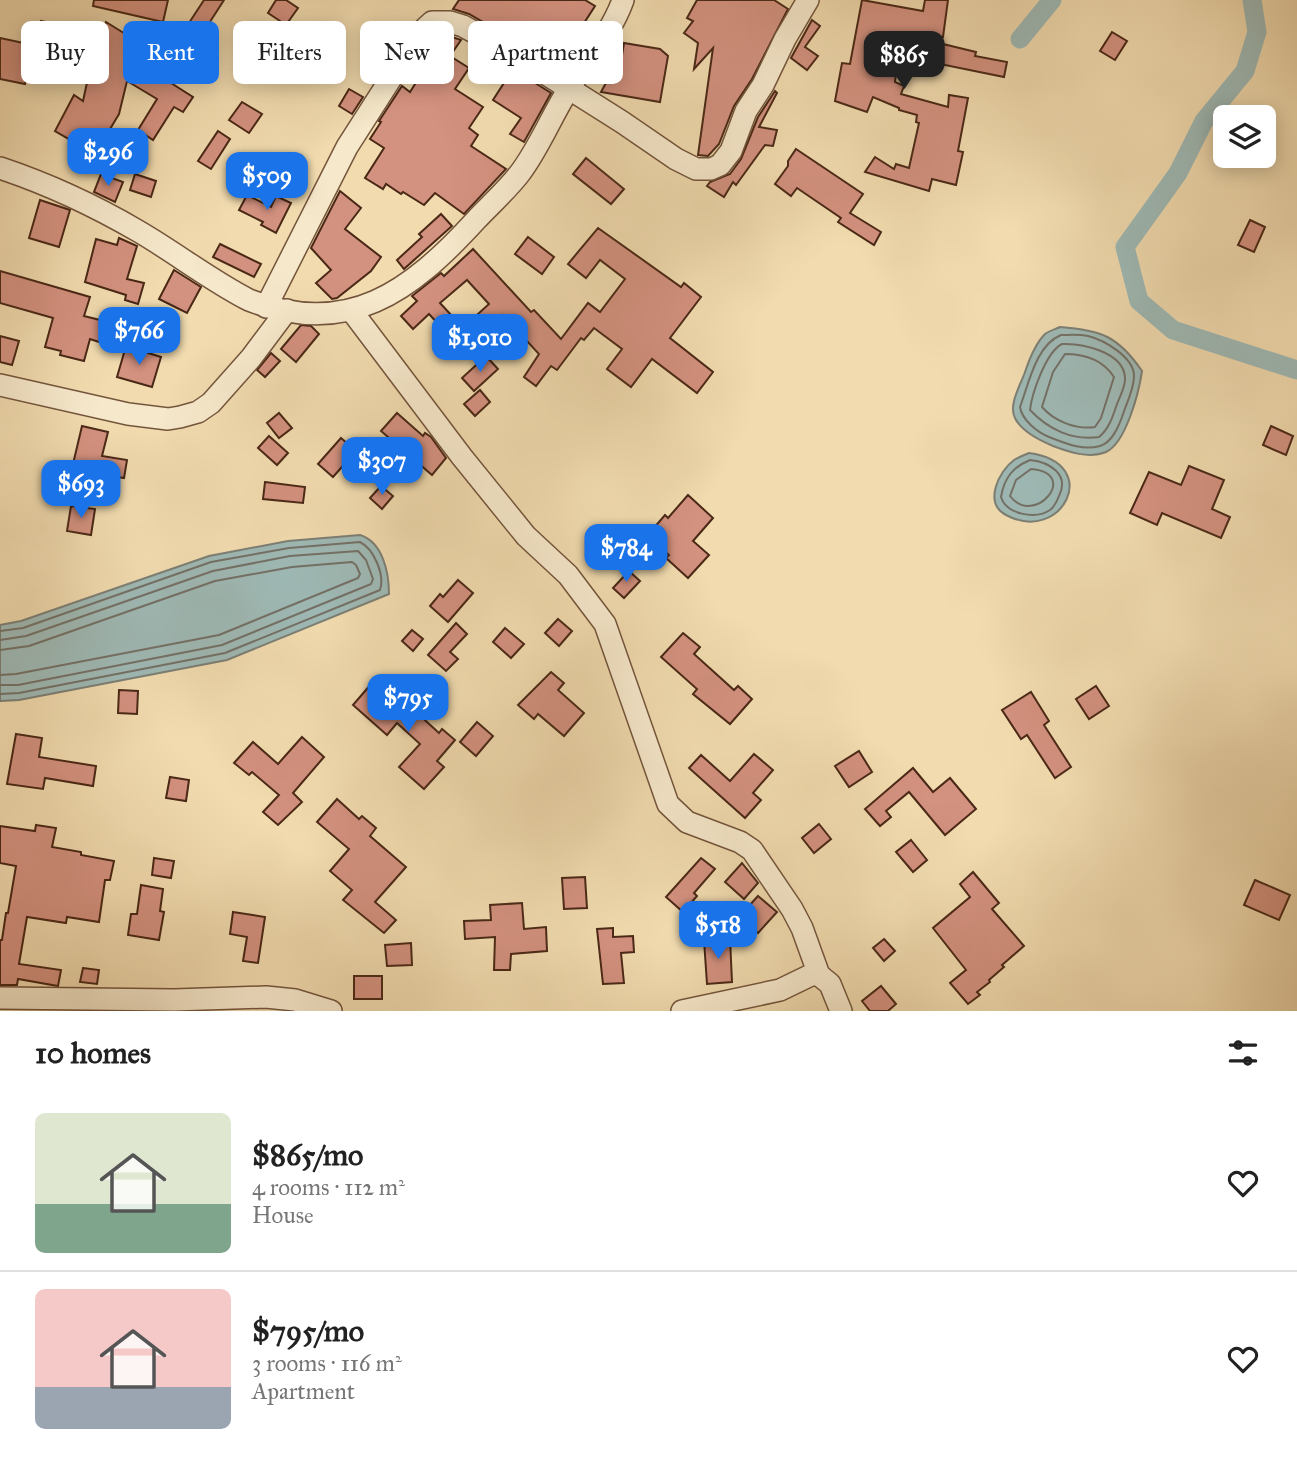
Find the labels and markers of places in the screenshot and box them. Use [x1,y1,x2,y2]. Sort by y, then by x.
pin: $865 [863,32,945,91]
pin: $296 [67,128,149,188]
pin: $509 [226,152,308,212]
pin: $766 [98,308,180,367]
pin: $1,010 [423,314,537,374]
pin: $307 [341,438,423,497]
pin: $693 [40,461,122,520]
pin: $784 [585,524,667,584]
pin: $795 [367,674,449,734]
pin: $518 [677,902,759,961]

